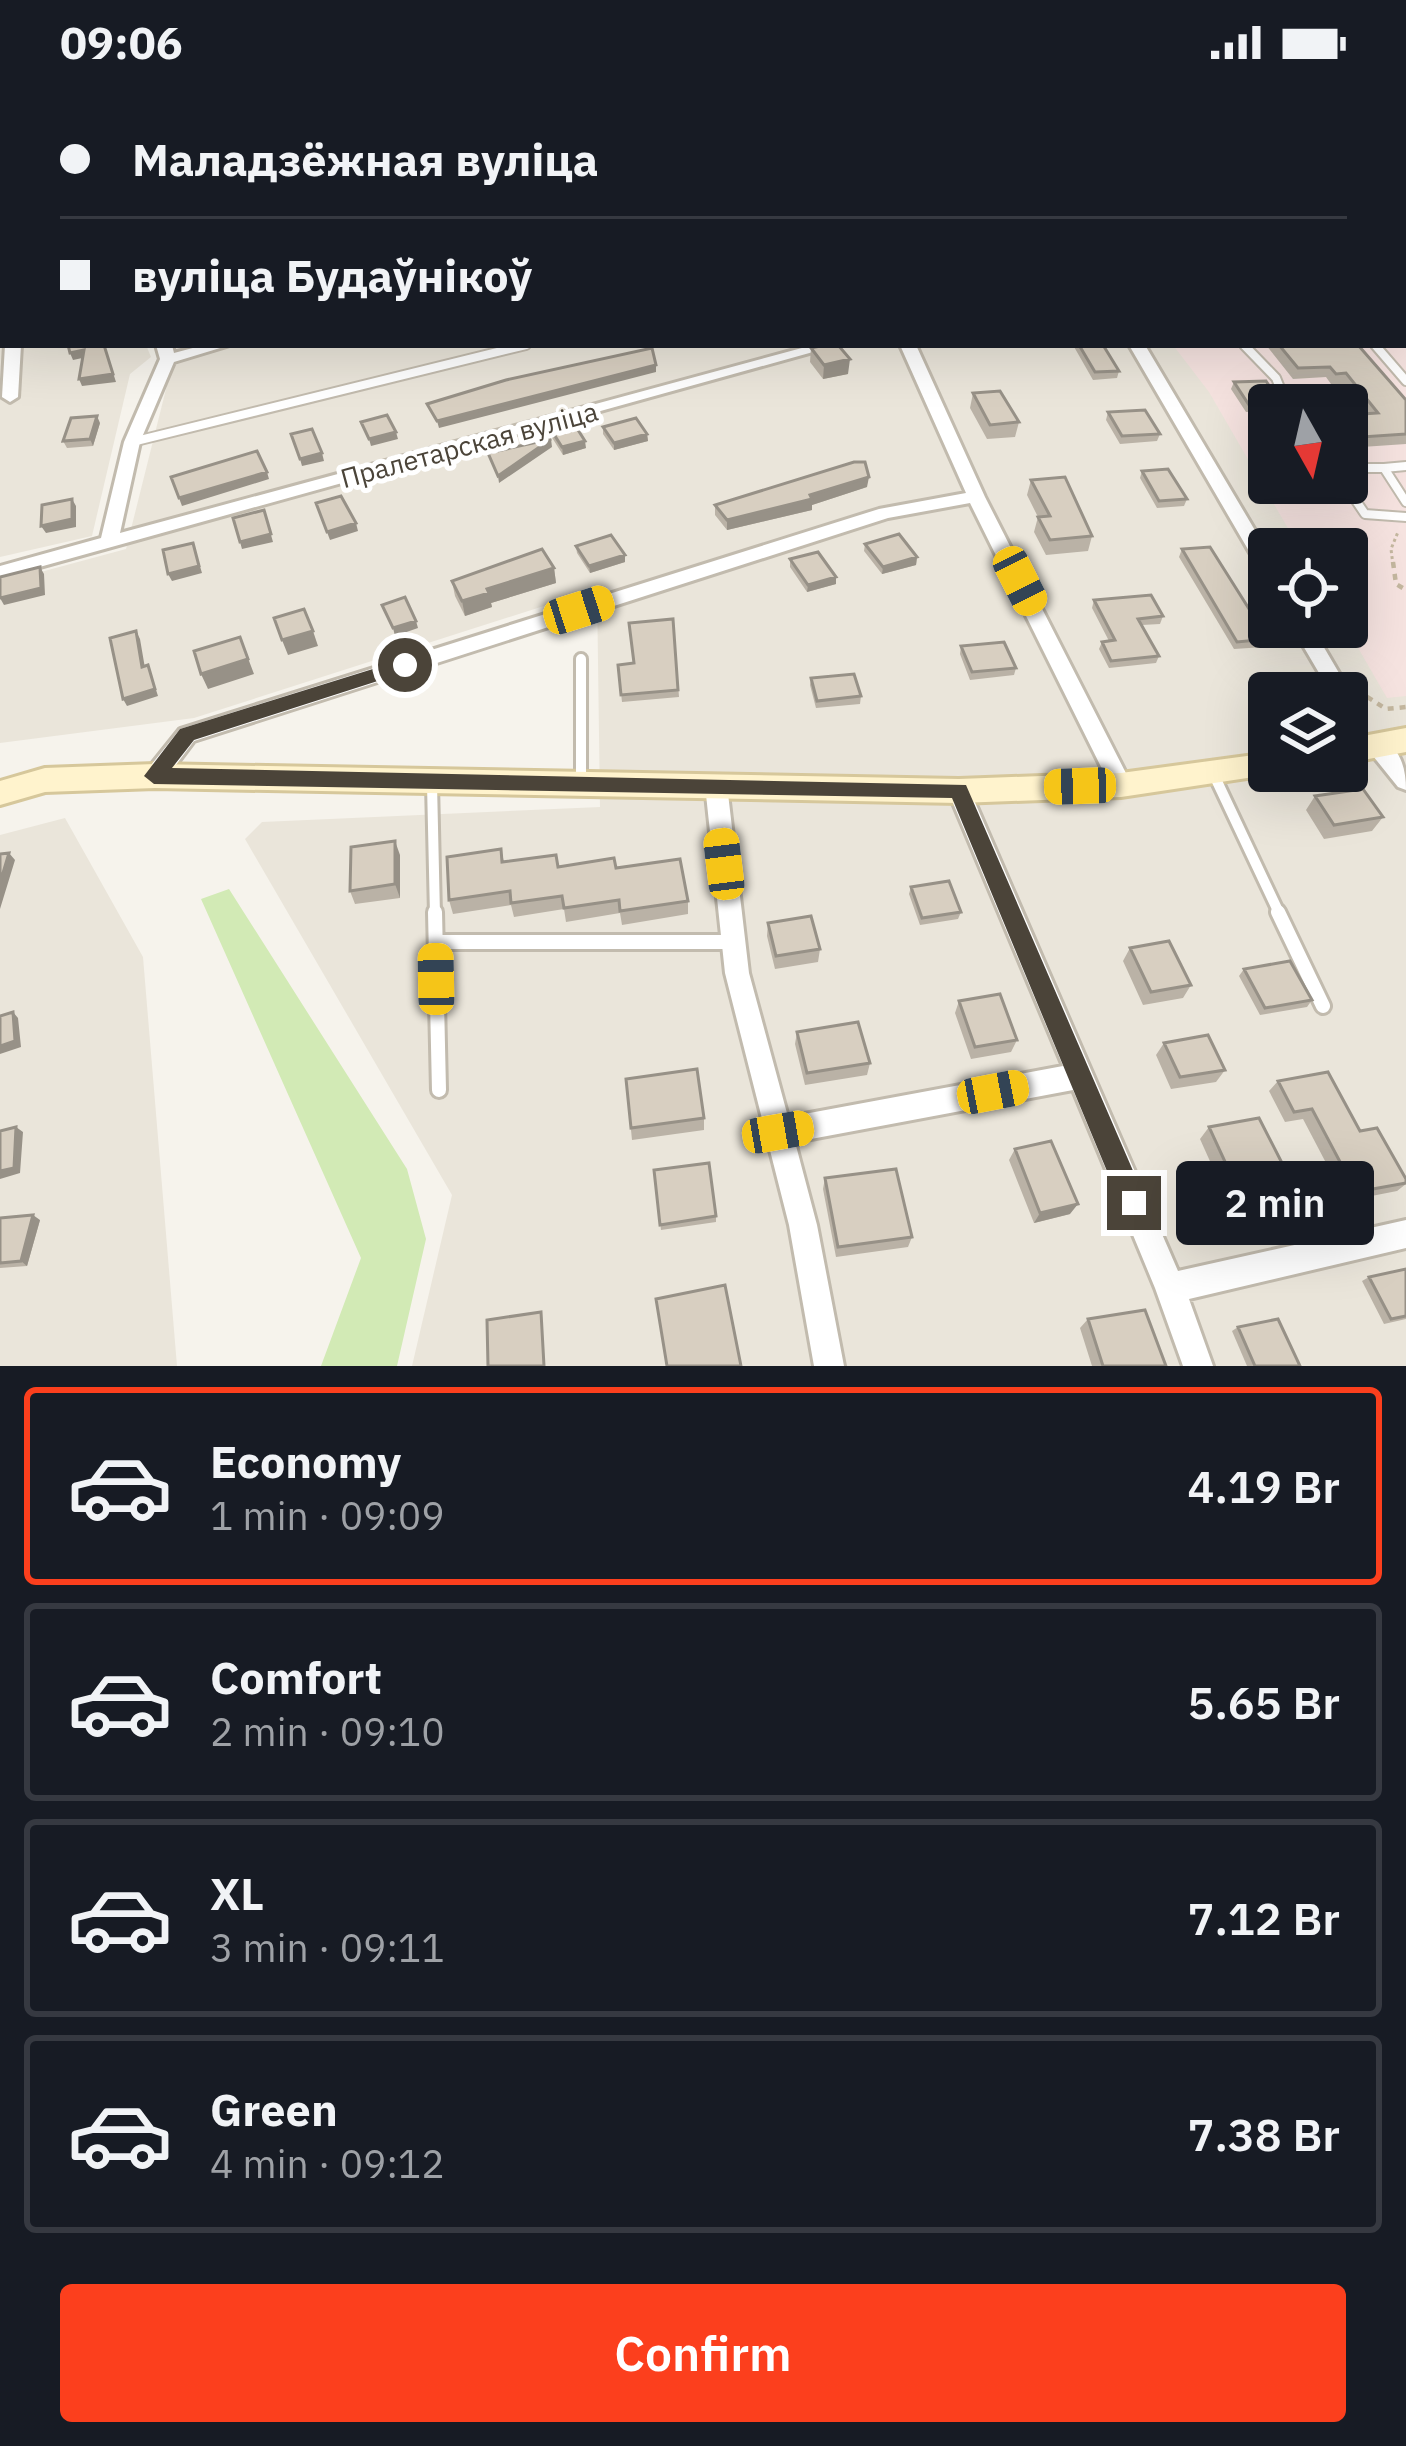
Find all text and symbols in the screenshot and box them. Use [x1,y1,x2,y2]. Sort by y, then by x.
text: 09:06 [60,13,183,71]
text: Маладзёжная вуліца [132,130,598,188]
text: вуліца Будаўнікоў [132,246,532,304]
north arrow [1248,384,1368,504]
map controls [1248,384,1368,792]
street label: Пралетарская вуліца [336,393,602,495]
button: locate [1248,528,1368,648]
car [988,541,1052,621]
car [539,582,619,638]
route start [378,638,432,692]
button: layers [1248,672,1368,792]
car [1043,767,1117,805]
car [702,826,746,902]
car [417,943,455,1015]
car [954,1067,1032,1117]
car [739,1108,817,1156]
callout: 2 min [1176,1161,1374,1245]
route end [1107,1176,1161,1230]
text: 2 min [1225,1177,1325,1228]
icon: car [66,1432,174,1540]
text: Economy [210,1432,401,1490]
text: 4.19 Br [1187,1457,1340,1515]
text: 1 min · 09:09 [210,1490,445,1541]
icon: car [66,1648,174,1756]
text: Comfort [210,1648,382,1706]
text: 5.65 Br [1187,1673,1340,1731]
text: 2 min · 09:10 [210,1706,445,1757]
icon: car [66,1864,174,1972]
text: XL [210,1864,264,1922]
text: 7.12 Br [1187,1889,1340,1947]
text: 3 min · 09:11 [210,1922,445,1973]
icon: car [66,2080,174,2188]
text: Green [210,2080,338,2138]
text: 7.38 Br [1187,2105,1340,2163]
text: 4 min · 09:12 [210,2138,445,2189]
button: Confirm [60,2284,1346,2422]

